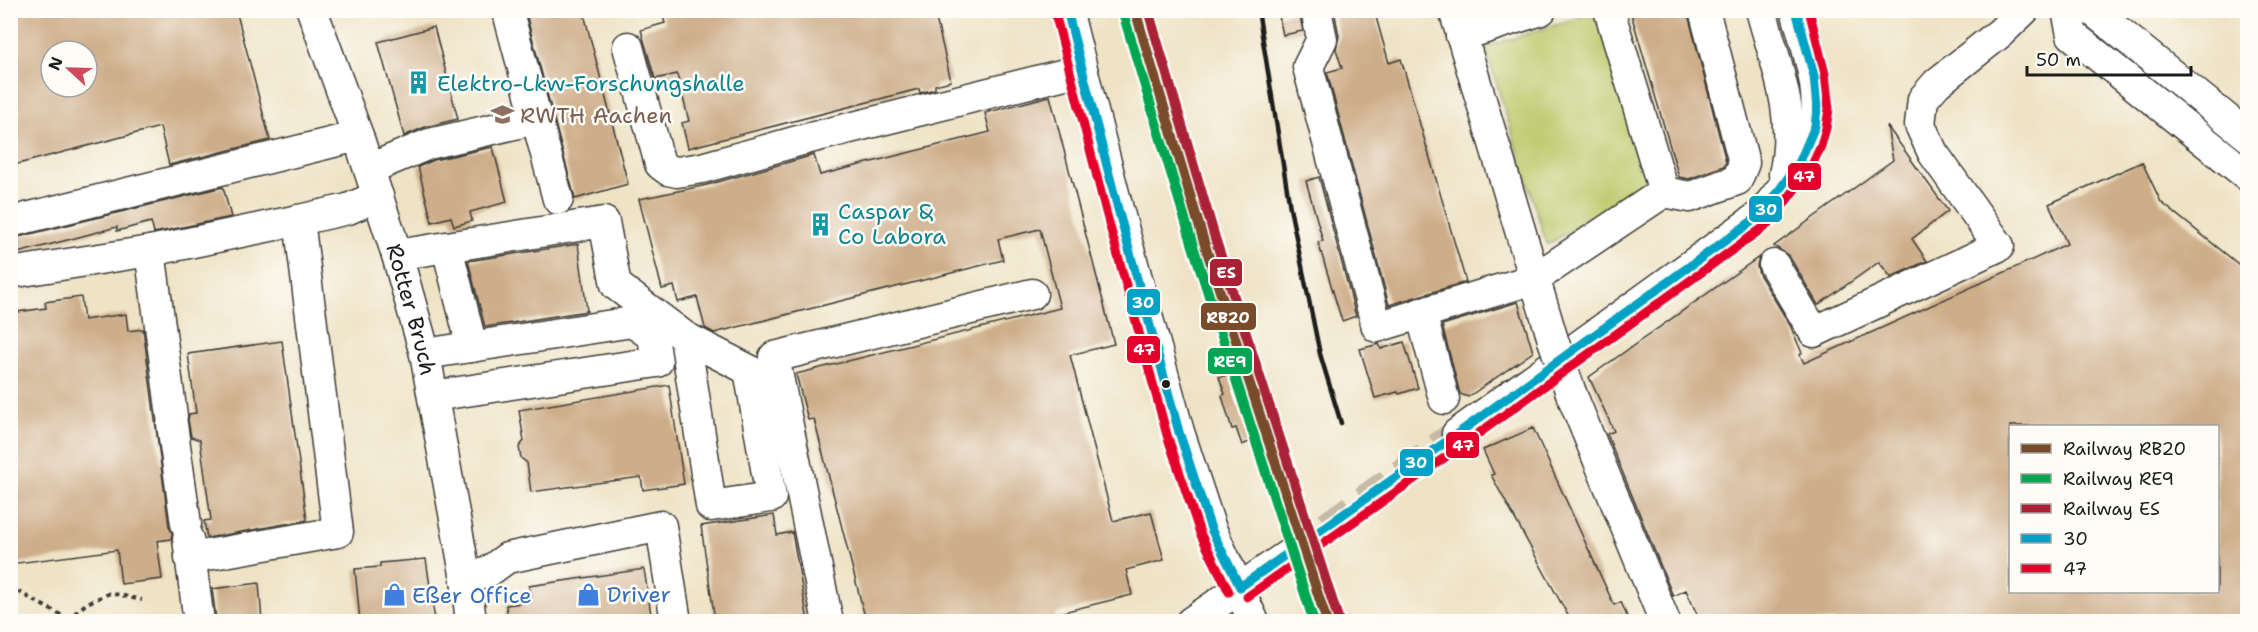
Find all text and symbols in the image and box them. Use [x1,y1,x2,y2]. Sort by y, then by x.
north arrow [39,39,99,99]
scale bar [2027,39,2190,77]
text: 50 m [2036,48,2081,72]
text: N [43,54,68,73]
place label: Elektro-Lkw-Forschungshalle [437,69,745,98]
building icon: Elektro-Lkw-Forschungshalle [406,70,432,96]
place label: RWTH Aachen [520,101,672,130]
school or university icon: RWTH Aachen [489,102,515,128]
line badge: 47 [1787,162,1822,191]
text: 47 [1793,166,1815,187]
line badge: 30 [1748,195,1783,223]
place label: Caspar & Co Labora [838,197,946,251]
text: 30 [1755,199,1777,220]
building icon: Caspar & Co Labora [807,211,833,237]
street label: Rotter Bruch [380,240,443,378]
line badge: ES [1209,258,1243,287]
text: ES [1216,262,1236,283]
line badge: 30 [1126,288,1161,316]
text: 30 [1132,292,1154,313]
line badge: RB20 [1200,302,1257,331]
text: RB20 [1206,307,1250,328]
line badge: 47 [1126,335,1161,364]
text: 47 [1133,339,1155,360]
line badge: RE9 [1207,347,1253,375]
text: RE9 [1214,351,1246,372]
unlabelled marker [1160,378,1172,390]
legend [2009,425,2219,593]
line badge: 47 [1445,431,1480,459]
text: 47 [1452,435,1474,456]
text: Railway RB20 [2063,437,2186,461]
line badge: 30 [1399,448,1434,477]
text: 30 [1405,452,1427,473]
text: Railway RE9 [2063,467,2174,491]
text: Railway ES [2063,497,2160,521]
text: 30 [2063,527,2088,551]
text: 47 [2063,557,2087,581]
place label: Driver [607,580,671,609]
place label: Eßer Office [412,581,532,610]
shop icon: Driver [576,581,602,607]
shop icon: Eßer Office [381,582,407,608]

